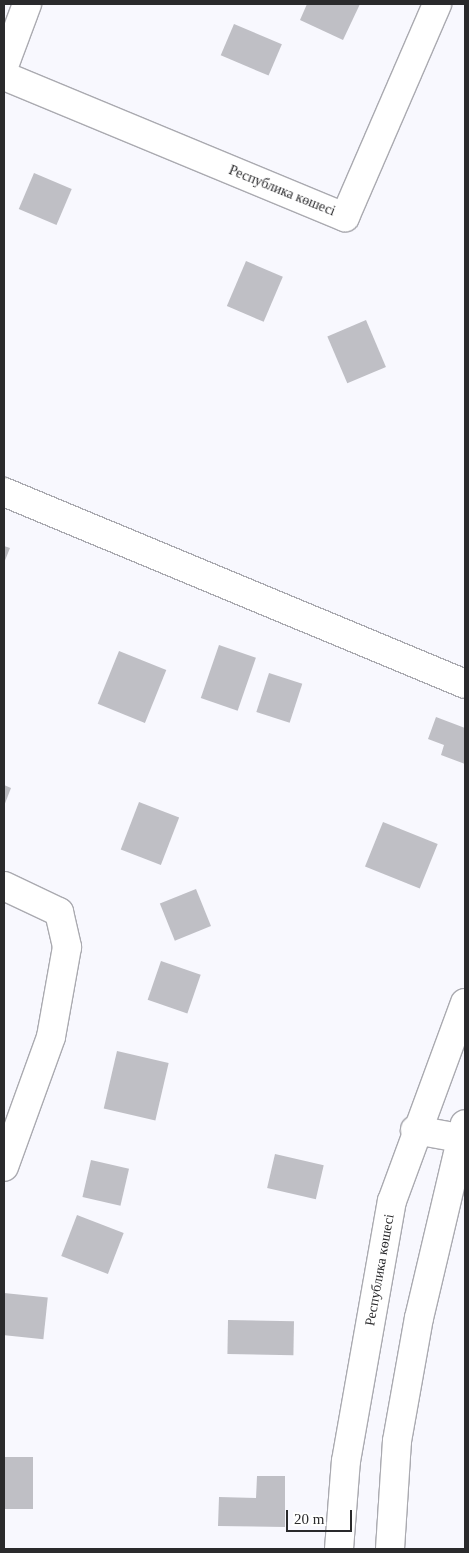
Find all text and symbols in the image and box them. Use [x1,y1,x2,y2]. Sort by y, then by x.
street label: Республика көшесі [226,162,338,220]
street label: Республика көшесі [362,1213,398,1327]
scale bar [289,1500,355,1532]
text: 20 m [294,1511,324,1527]

